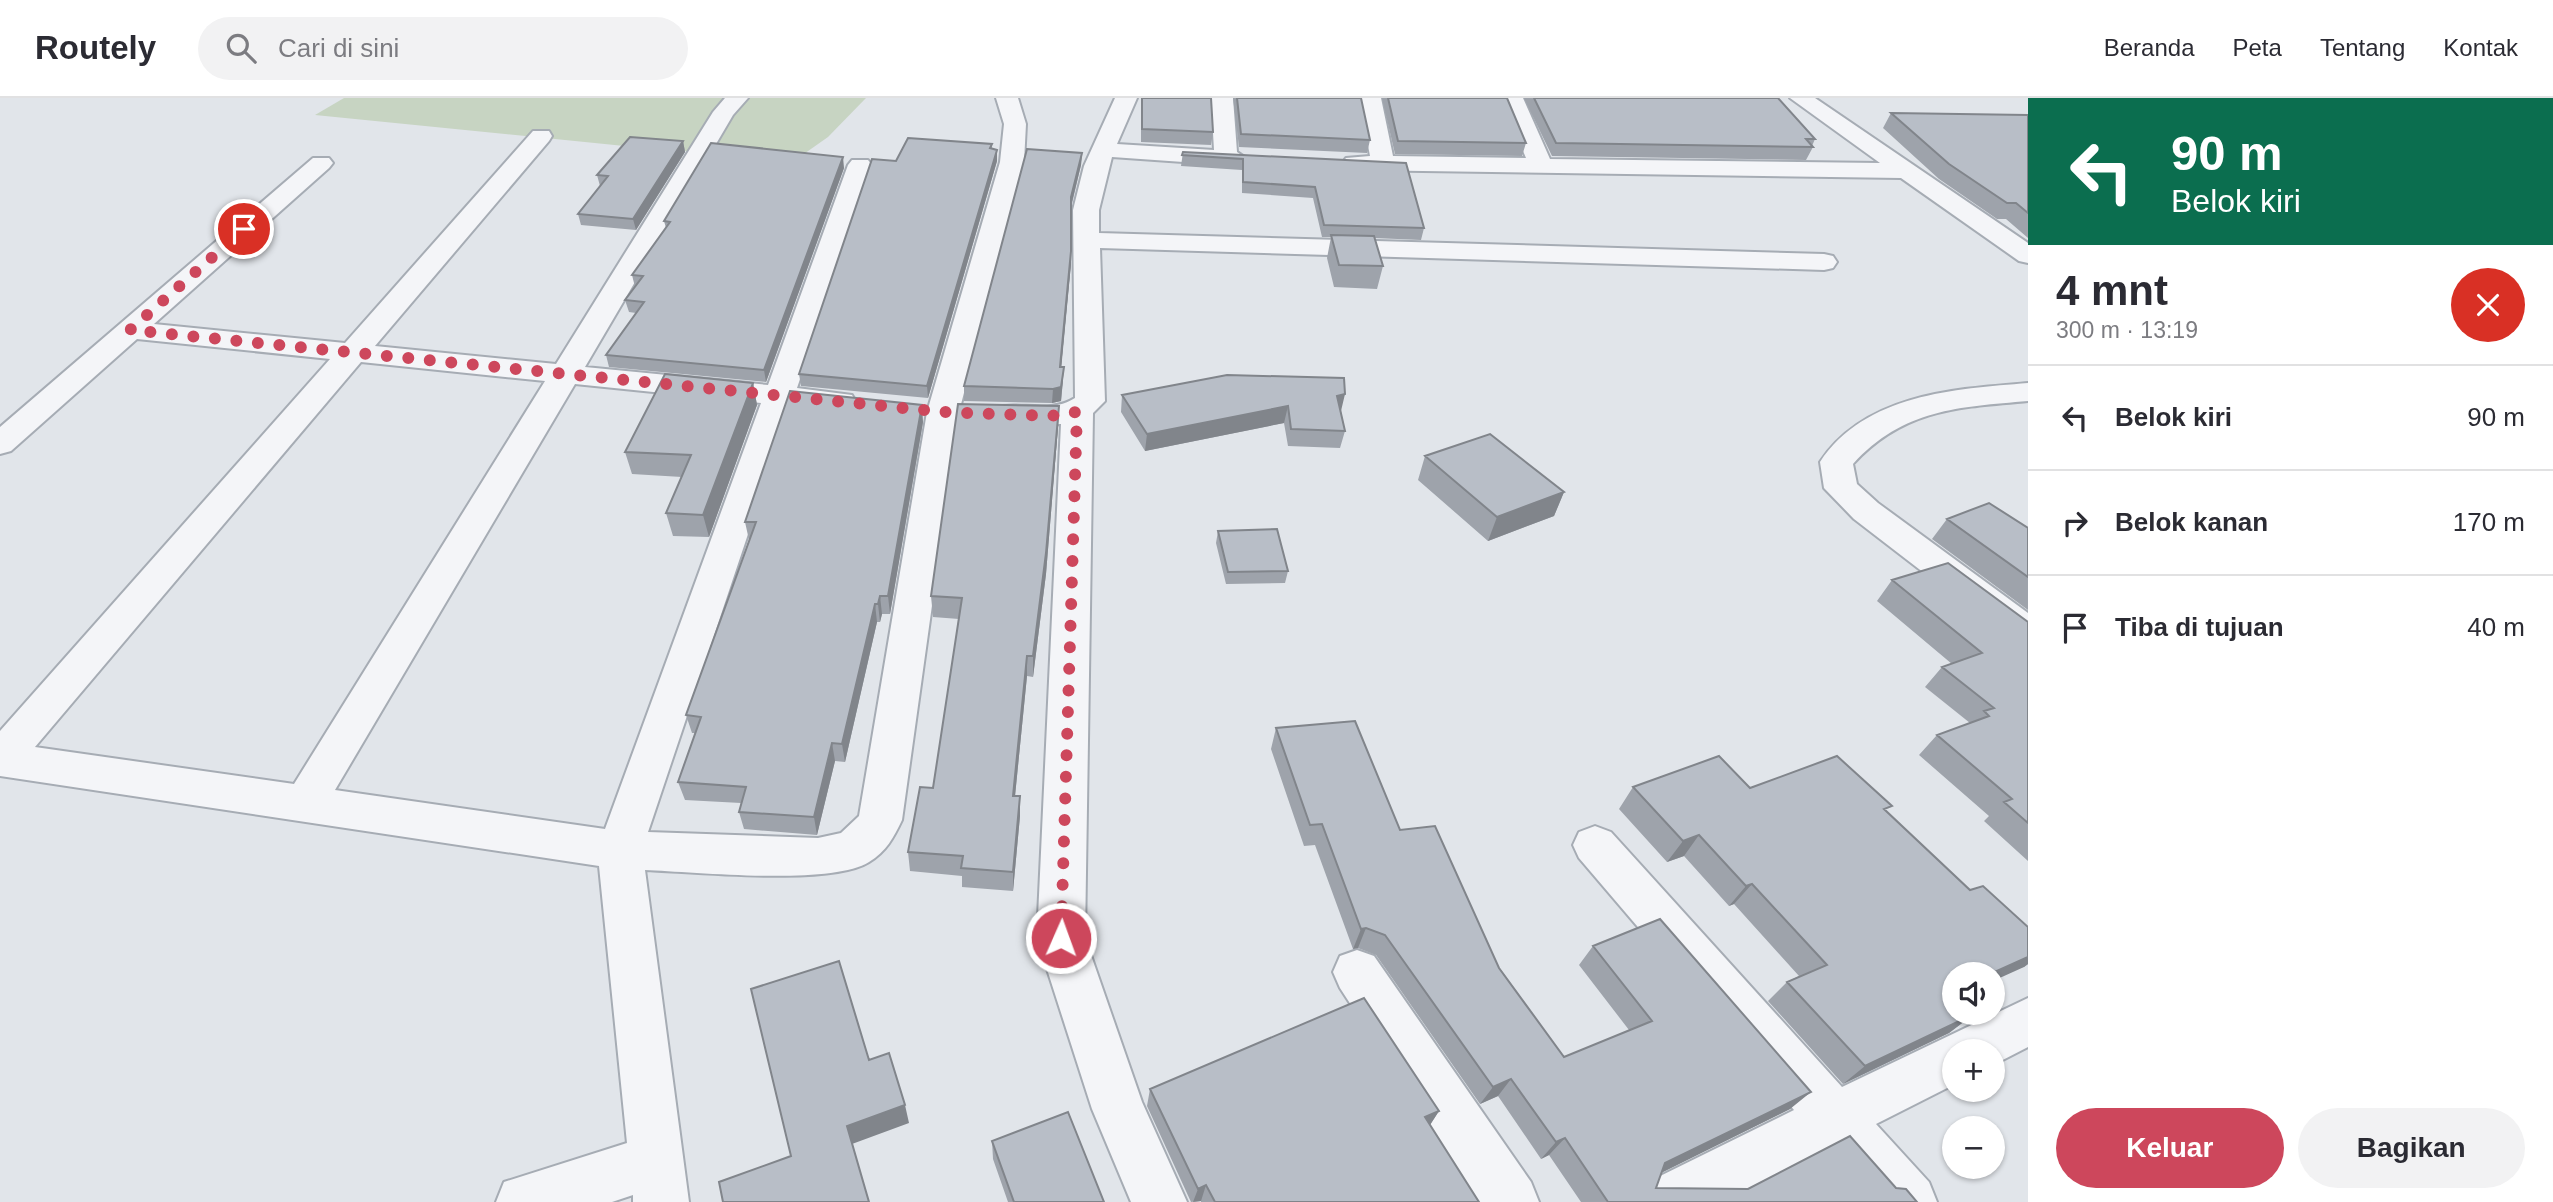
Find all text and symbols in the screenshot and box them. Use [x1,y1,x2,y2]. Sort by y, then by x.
search box [198,17,688,80]
text: Routely [35,29,156,66]
icon: search [222,29,260,67]
text: Cari di sini [278,33,399,63]
text: Beranda [2104,34,2195,61]
text: Peta [2233,34,2282,61]
text: Tentang [2320,34,2405,61]
text: Kontak [2443,34,2518,61]
icon: left [2056,126,2147,217]
text: 90 m [2171,126,2283,180]
text: Belok kiri [2171,183,2301,219]
pin [214,199,274,259]
icon: arrive [225,210,263,248]
text: 4 mnt [2056,267,2168,314]
button: close [2451,268,2525,342]
text: 300 m · 13:19 [2056,317,2198,343]
icon: left [2056,399,2094,437]
text: Belok kiri [2115,402,2232,432]
text: 90 m [2467,402,2525,432]
icon: right [2056,504,2094,542]
text: Belok kanan [2115,507,2268,537]
text: 170 m [2453,507,2525,537]
icon: arrive [2056,609,2094,647]
text: Tiba di tujuan [2115,612,2284,642]
text: 40 m [2467,612,2525,642]
position arrow [1024,901,1098,975]
map controls [1942,962,2005,1179]
button: sound [1942,962,2005,1025]
button: + [1942,1039,2005,1102]
button: Keluar [2056,1108,2284,1188]
button: Bagikan [2298,1108,2525,1188]
button: − [1942,1116,2005,1179]

